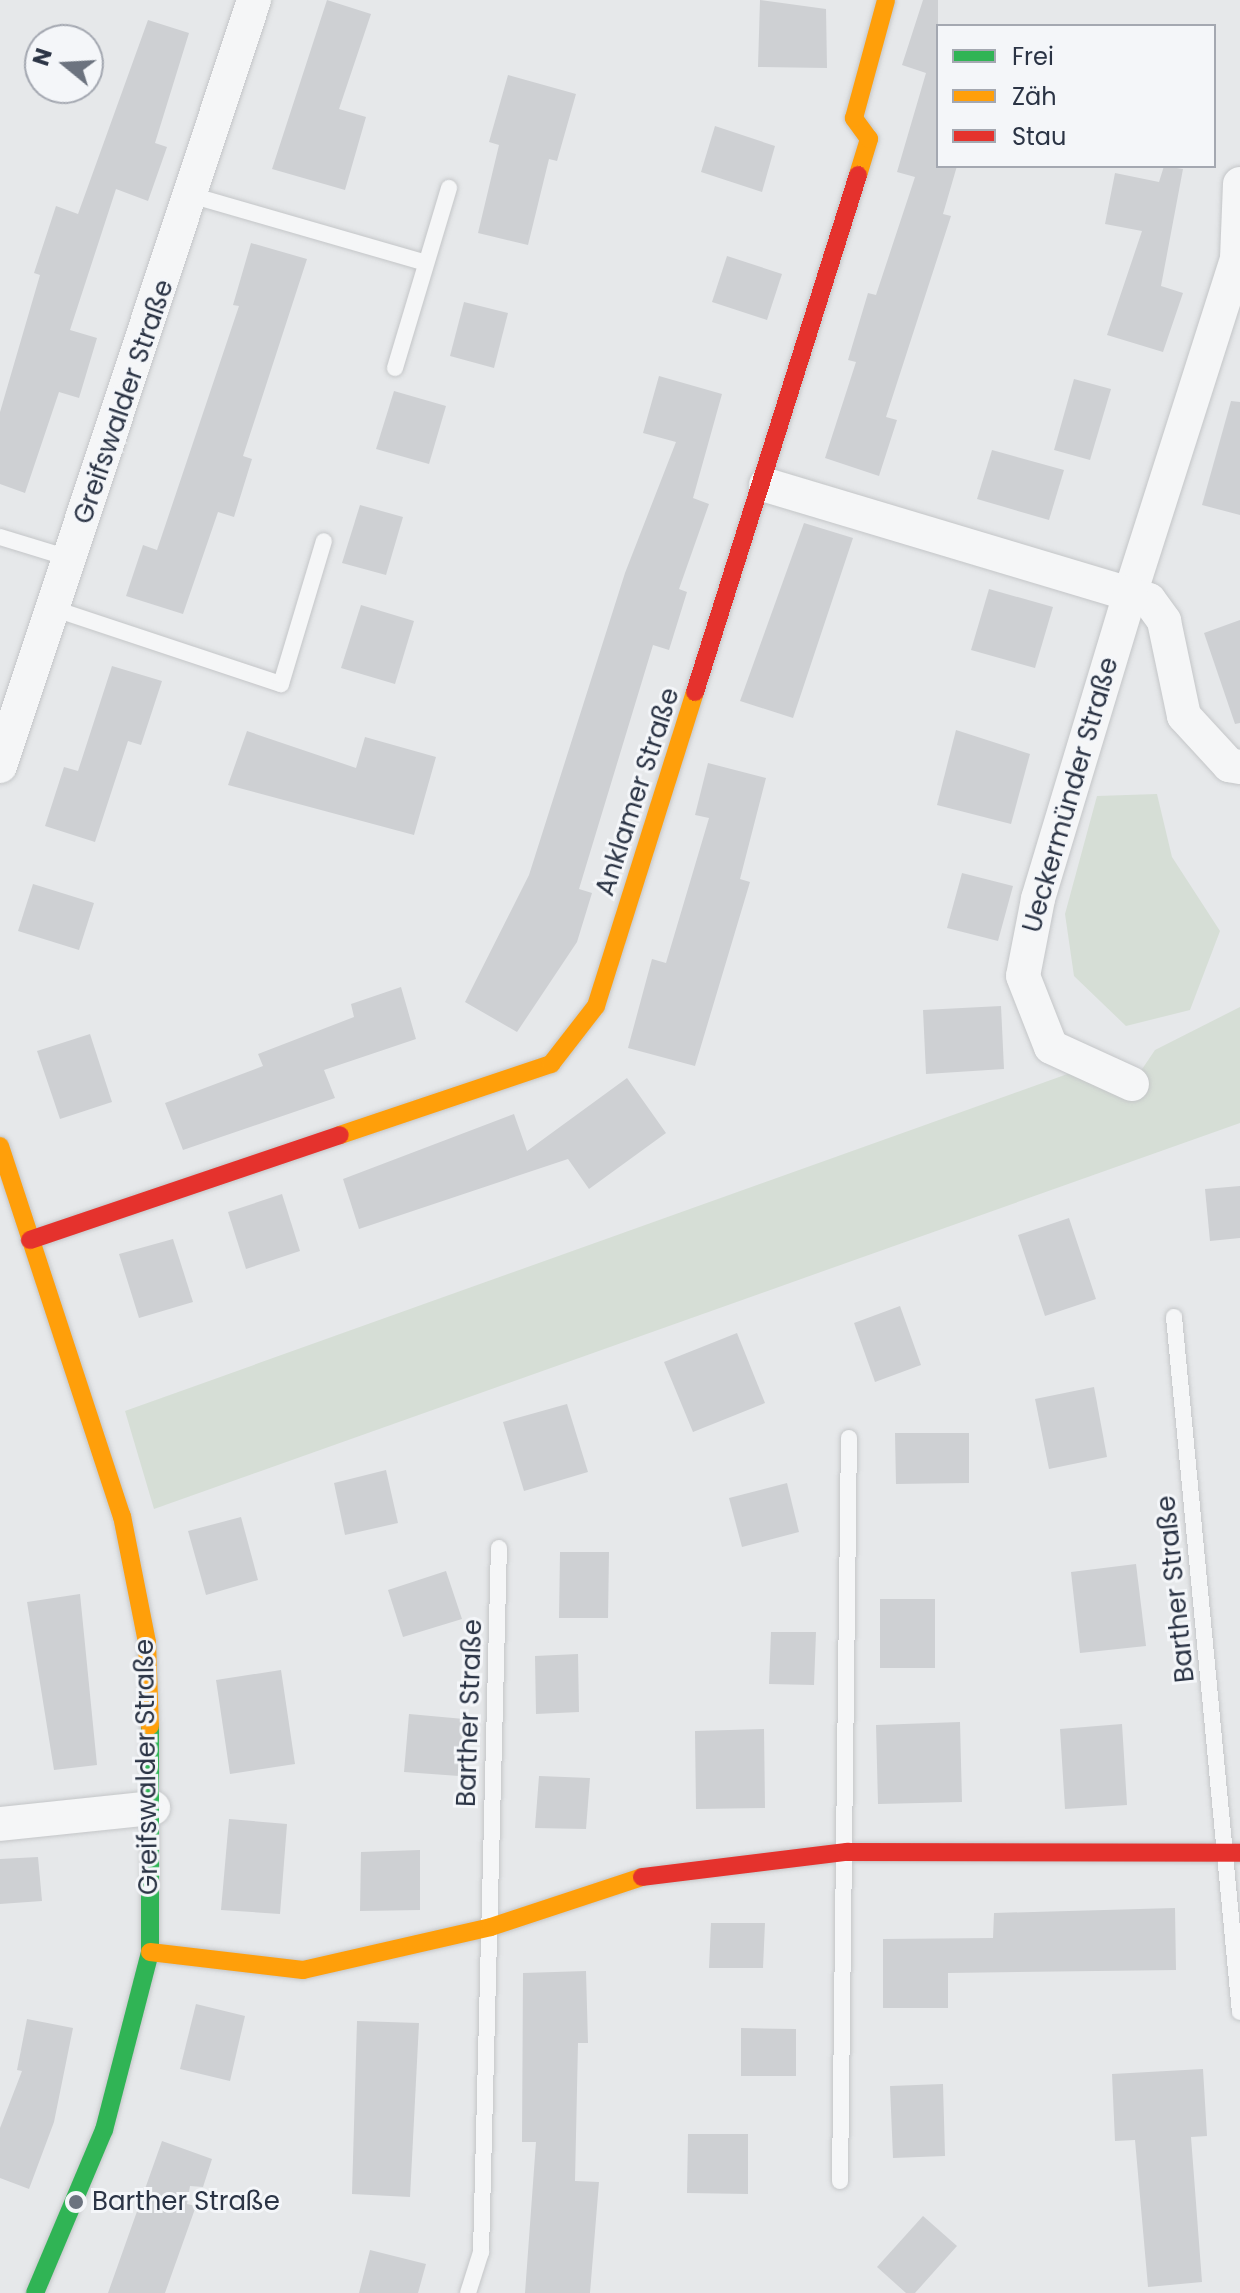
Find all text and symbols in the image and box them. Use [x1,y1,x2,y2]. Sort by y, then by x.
north arrow [24,24,104,104]
legend [936,24,1216,168]
text: Frei [1012,40,1054,73]
text: N [25,44,60,70]
text: Zäh [1012,80,1057,113]
text: Stau [1012,120,1066,153]
street label: Greifswalder Straße [68,276,180,528]
street label: Ueckermünder Straße [1017,654,1125,936]
street label: Anklamer Straße [590,684,686,900]
street label: Barther Straße [1151,1494,1201,1684]
street label: Barther Straße [451,1619,489,1807]
street label: Greifswalder Straße [129,1639,165,1895]
place label: Barther Straße [92,2186,280,2218]
marker: Barther Straße [67,2193,85,2211]

